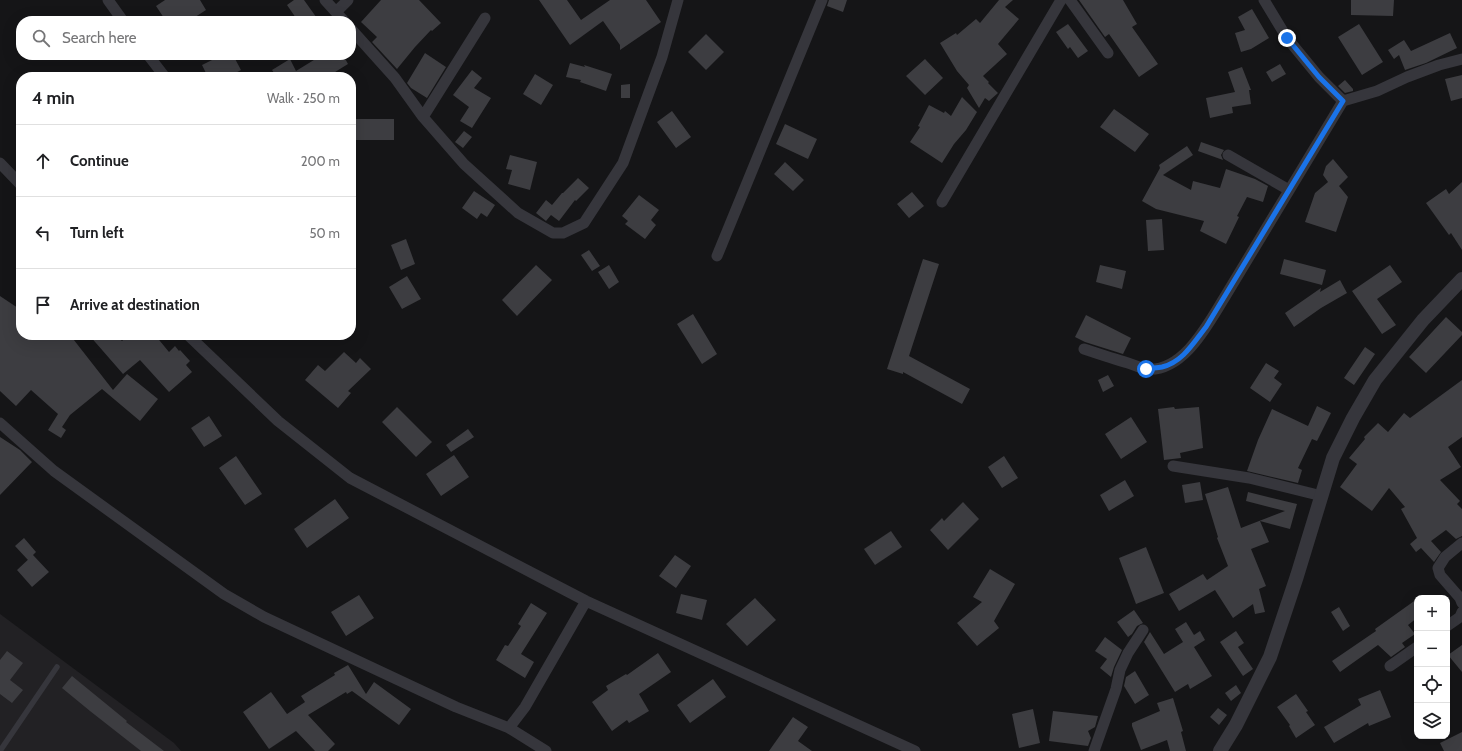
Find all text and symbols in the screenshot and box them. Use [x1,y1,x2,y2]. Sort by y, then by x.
search box [16,16,356,60]
icon: search [30,27,52,49]
text: Search here [62,29,137,47]
route end [1278,29,1296,47]
text: 4 min [32,88,75,108]
text: Walk · 250 m [267,90,340,106]
icon: ahead [32,150,54,172]
text: Continue [70,152,129,170]
text: 200 m [301,153,340,169]
icon: left [32,222,54,244]
text: Turn left [70,224,124,242]
text: 50 m [310,225,340,241]
icon: arrive [32,294,54,316]
text: Arrive at destination [70,296,200,314]
route start [1137,360,1155,378]
map controls [1414,595,1450,739]
button: + [1414,595,1450,631]
button: − [1414,631,1450,667]
button: locate [1414,667,1450,703]
button: layers [1414,703,1450,739]

